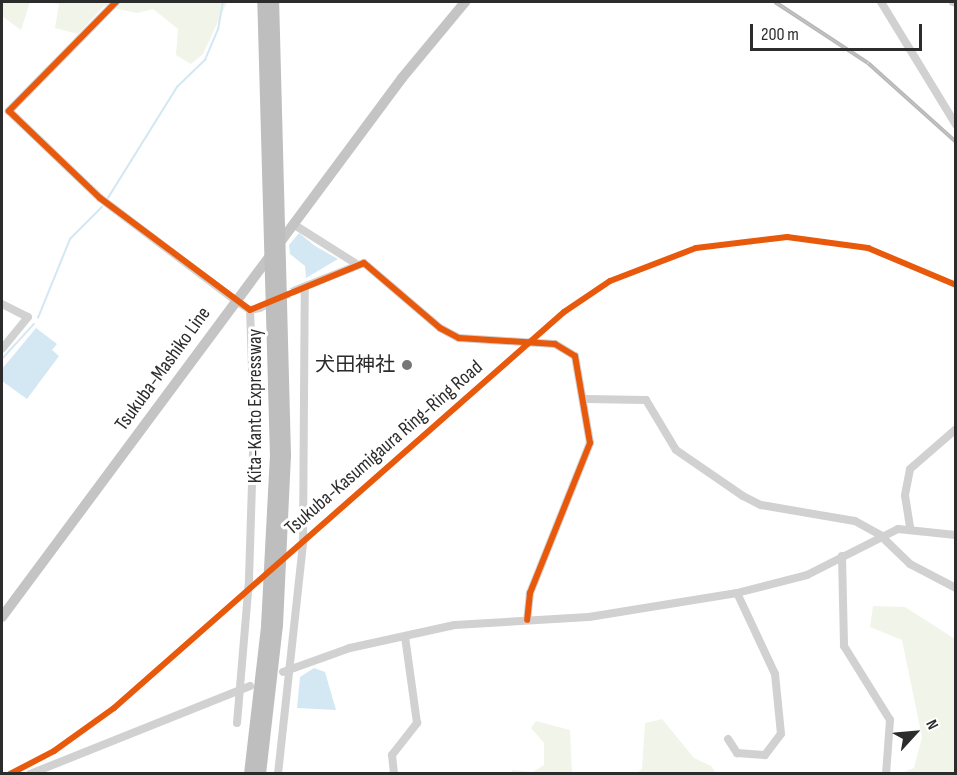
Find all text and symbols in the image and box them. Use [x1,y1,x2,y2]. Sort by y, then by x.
scale bar [753,12,926,50]
text: 200 m [761,24,799,45]
street label: Tsukuba-Mashiko Line [110,302,216,436]
street label: Kita-Kanto Expressway [243,329,267,483]
place label: 犬田神社 [315,353,395,377]
street label: Tsukuba-Kasumigaura Ring-Ring Road [280,356,488,540]
marker: 犬田神社 [400,358,414,372]
north arrow [885,703,945,763]
text: N [921,717,942,733]

